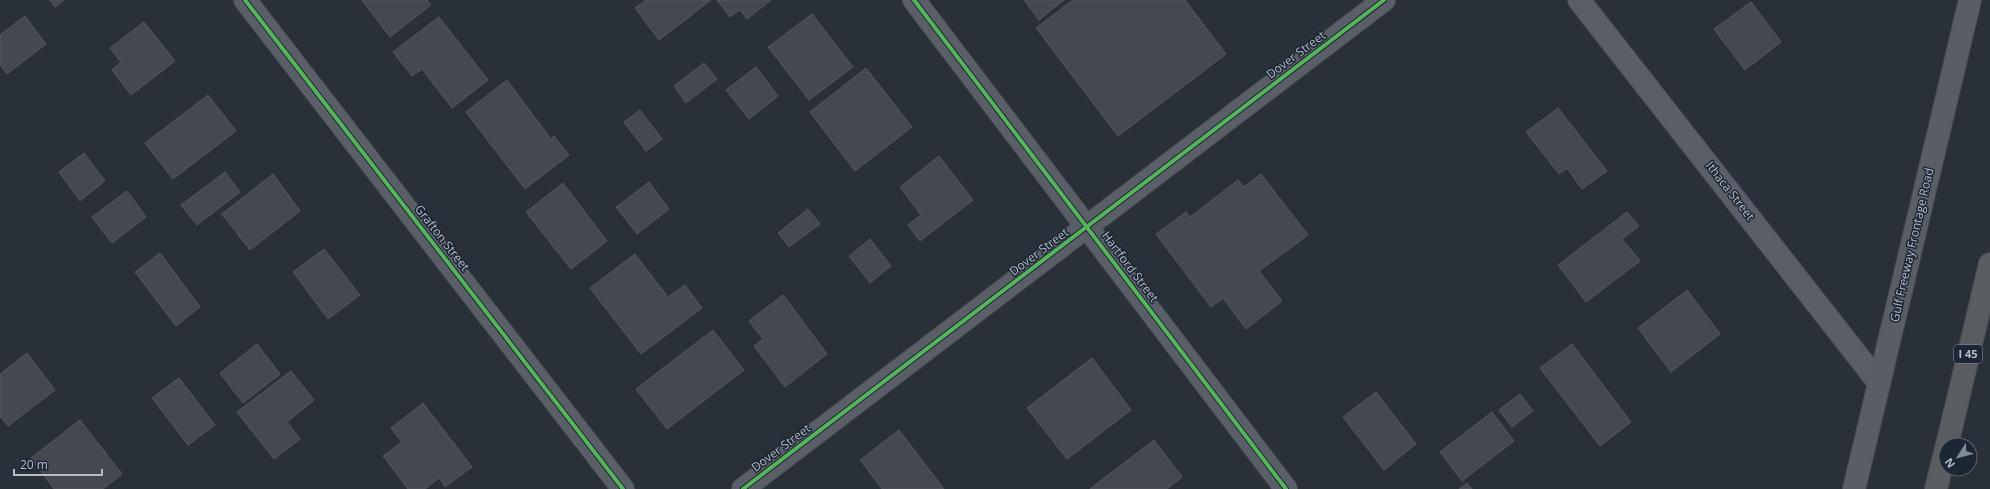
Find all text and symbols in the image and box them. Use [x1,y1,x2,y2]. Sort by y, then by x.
street label: Dover Street [1263,27,1329,83]
street label: Ithaca Street [1702,158,1759,224]
street label: Gulf Freeway Frontage Road [1886,166,1938,324]
street label: Grafton Street [411,201,474,274]
street label: Dover Street [1006,224,1072,280]
street label: Hartford Street [1098,228,1163,306]
road number: I 45 [1954,345,1982,363]
street label: Dover Street [748,420,814,476]
north arrow [1938,437,1978,477]
scale bar [14,451,102,477]
text: N [1941,455,1958,471]
text: 20 m [20,456,48,473]

